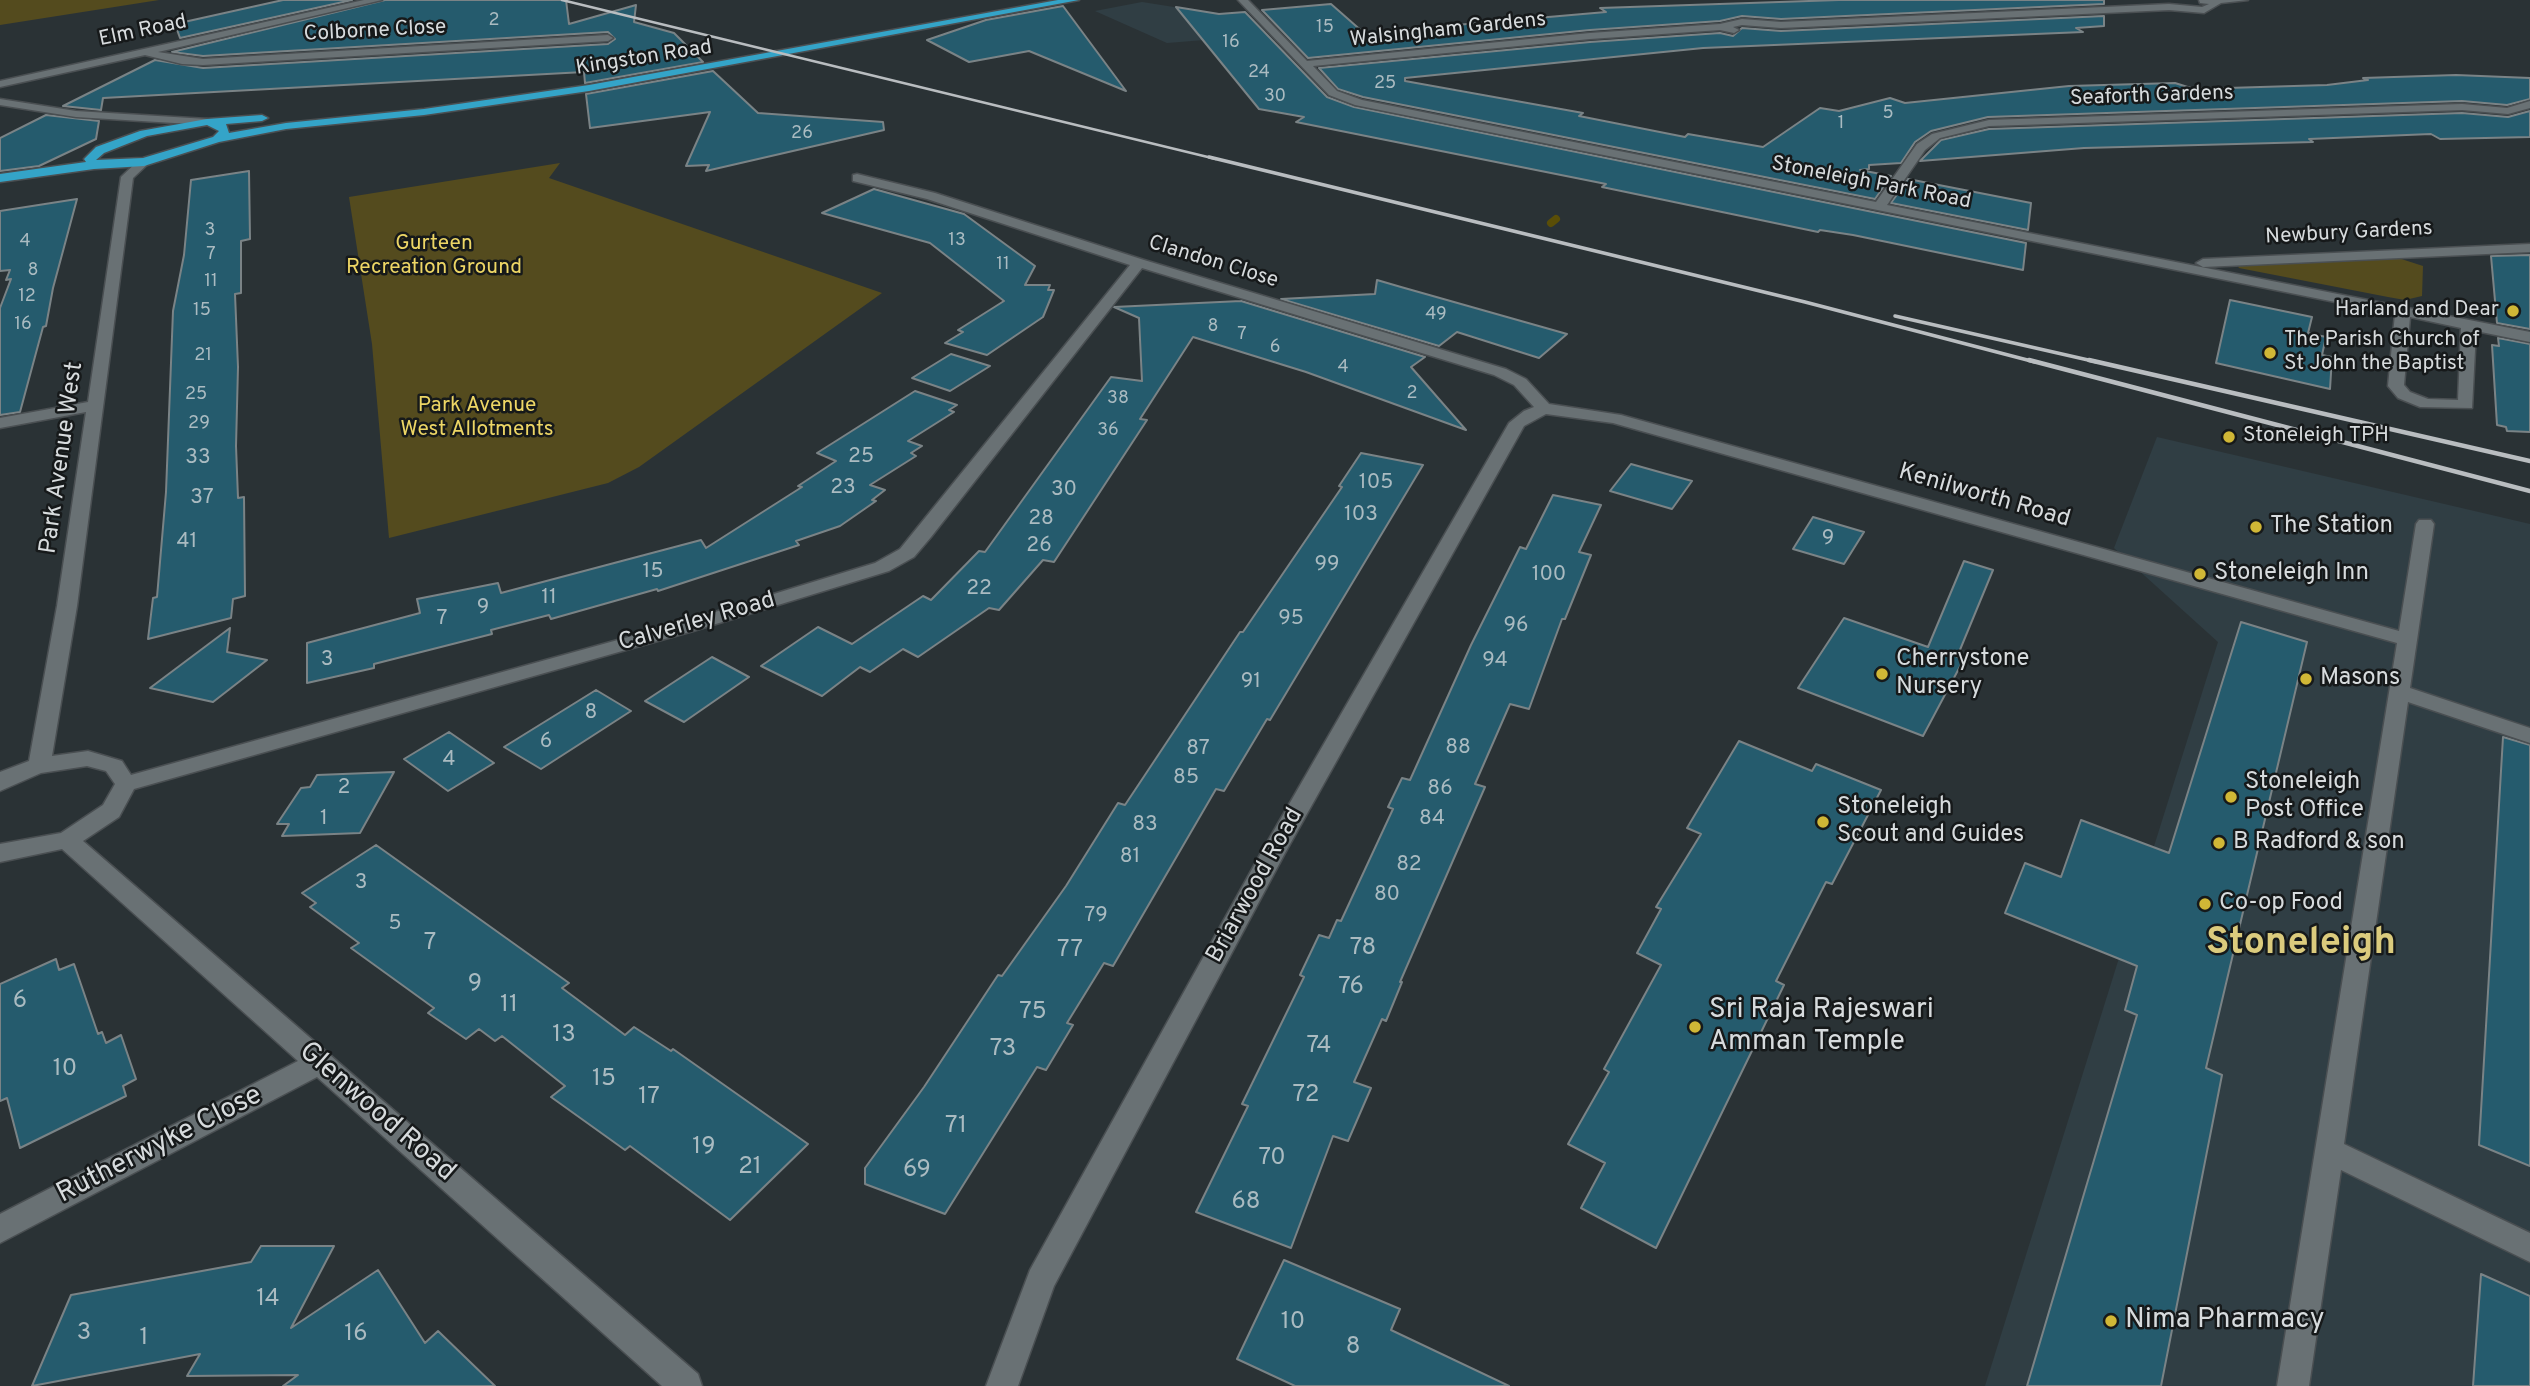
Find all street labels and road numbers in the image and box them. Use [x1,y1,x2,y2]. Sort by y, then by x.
street label: Walsingham Gardens [1349,8,1547,54]
street label: Elm Road [97,10,189,54]
street label: Colborne Close [303,16,447,48]
street label: Kingston Road [574,36,714,82]
street label: Seaforth Gardens [2070,82,2234,112]
street label: Stoneleigh Park Road [1769,152,1973,216]
street label: Newbury Gardens [2265,217,2433,251]
street label: Clandon Close [1145,231,1281,295]
street label: Park Avenue West [35,360,91,556]
street label: Kenilworth Road [1895,459,2073,535]
street label: Calverley Road [615,587,779,659]
street label: Briarwood Road [1202,804,1310,968]
street label: Glenwood Road [291,1036,461,1190]
street label: Rutherwyke Close [52,1080,268,1212]

